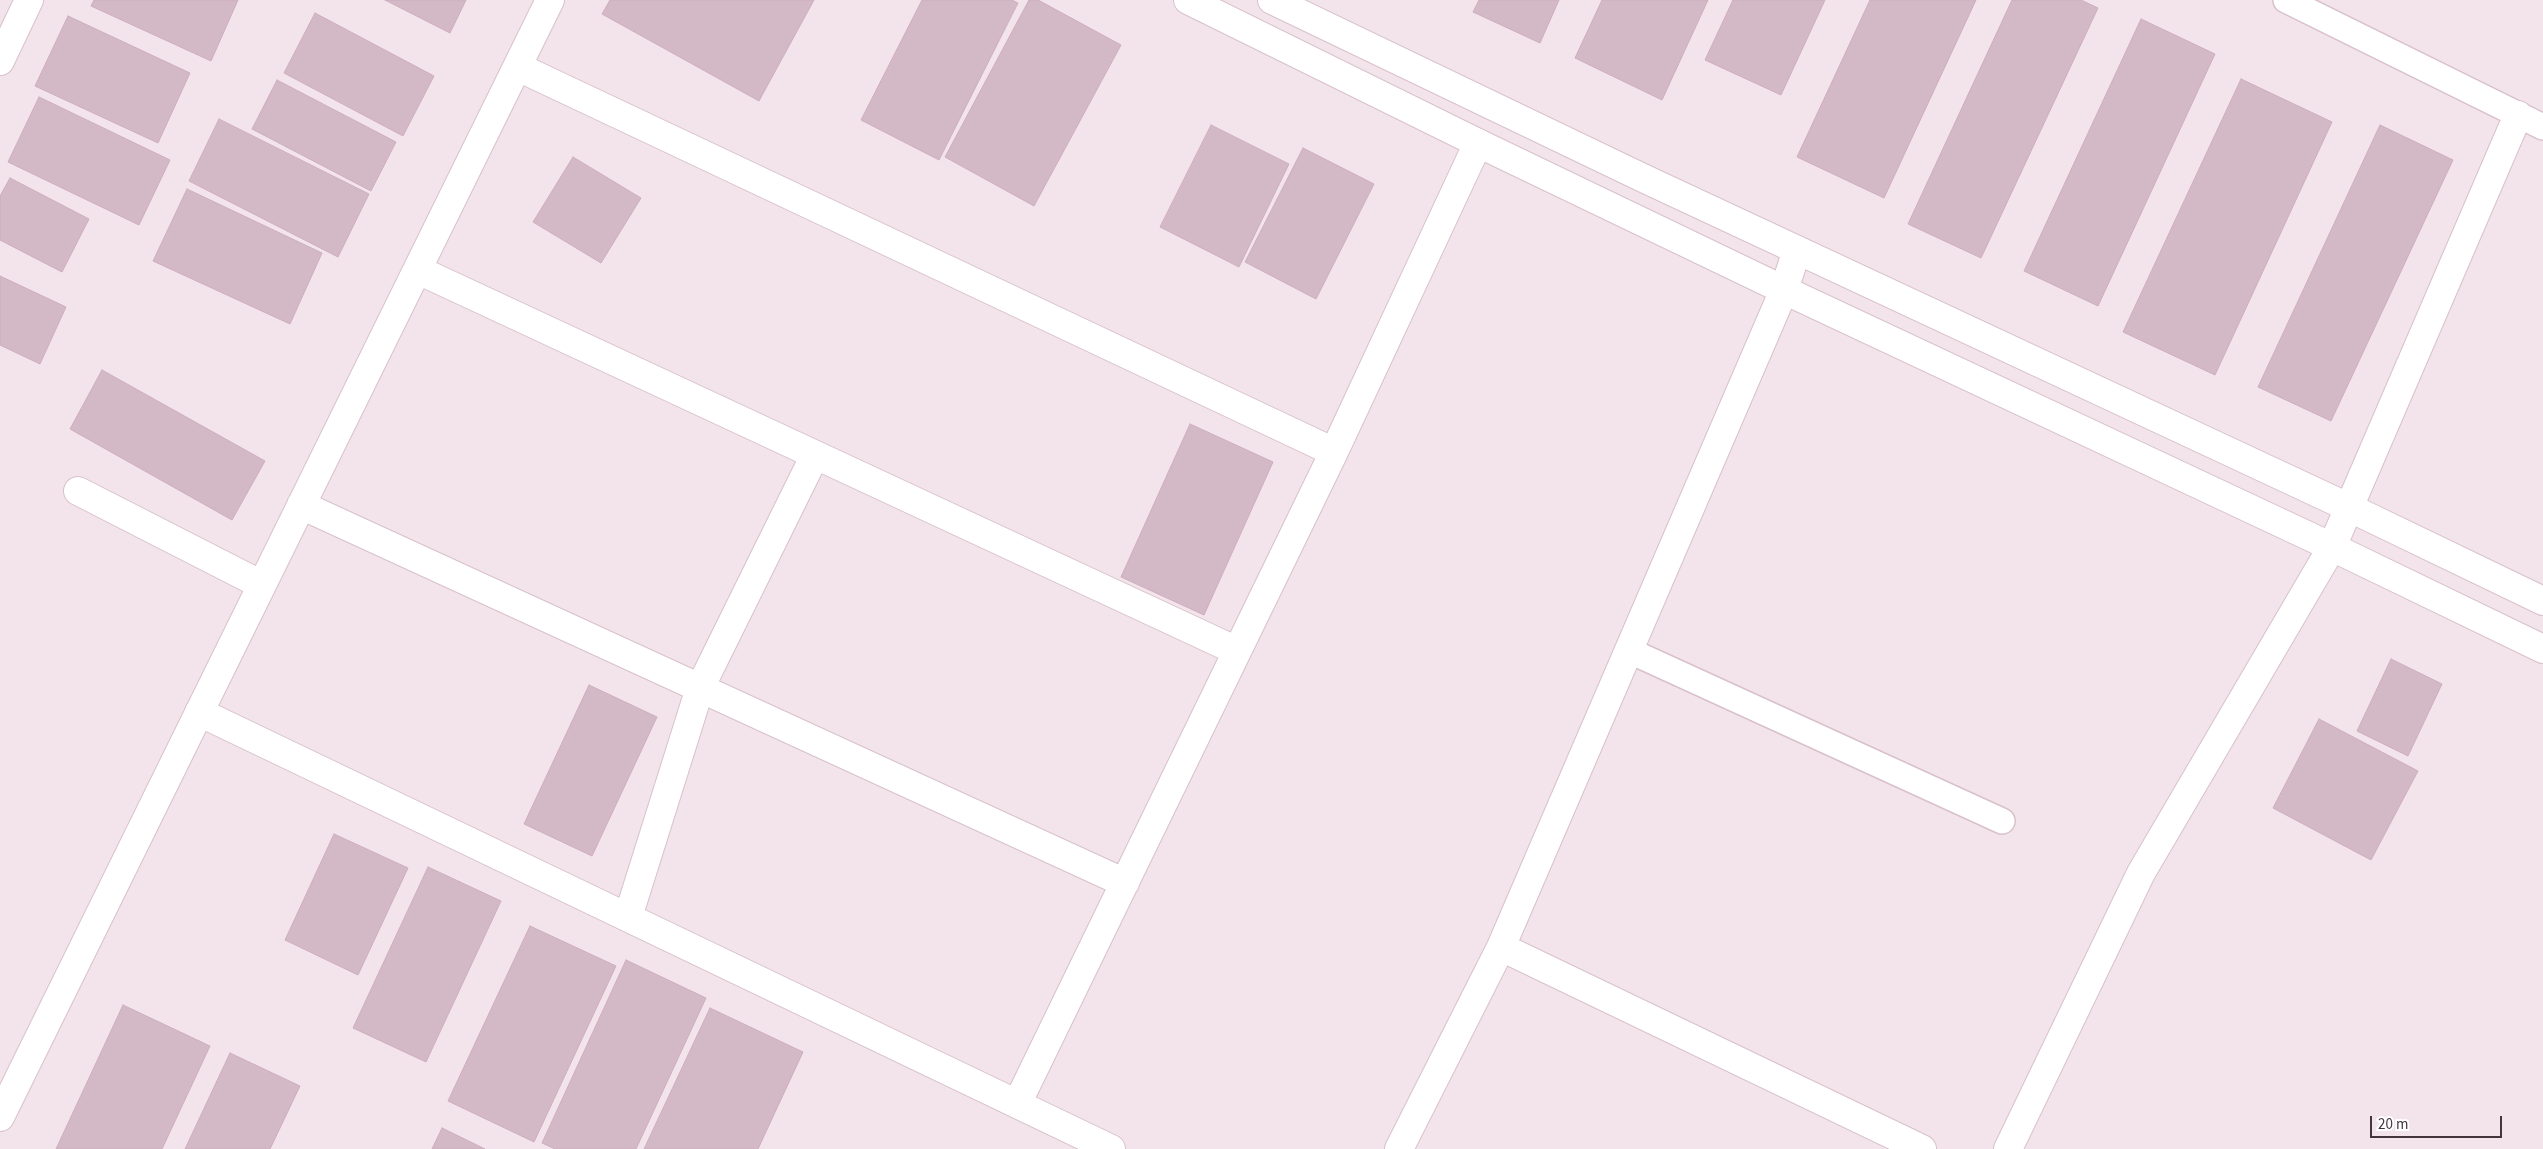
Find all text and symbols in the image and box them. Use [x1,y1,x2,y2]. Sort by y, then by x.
scale bar [2373,1106,2506,1138]
text: 20 m [2378,1114,2408,1135]

